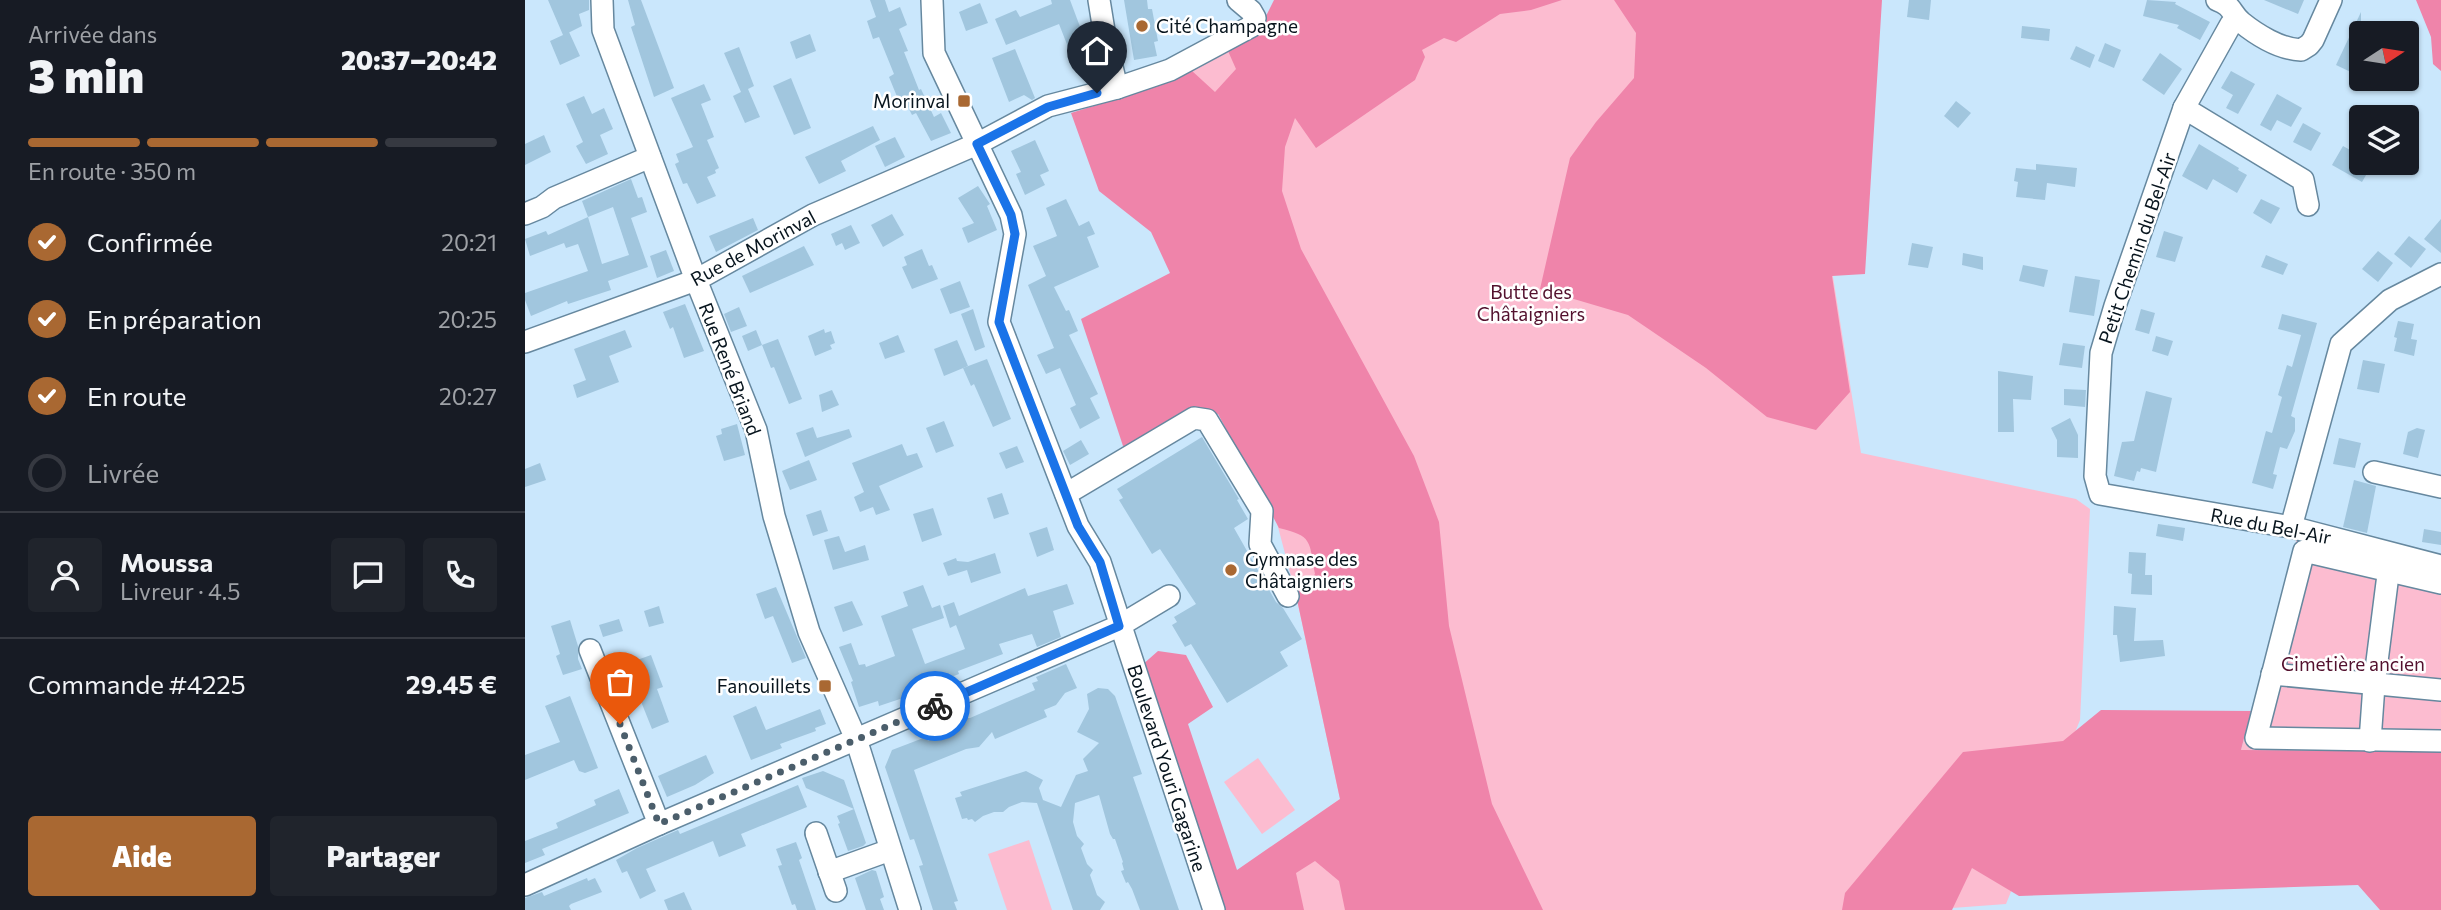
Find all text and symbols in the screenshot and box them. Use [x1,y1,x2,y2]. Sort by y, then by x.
place label: Cité Champagne [1156,14,1298,37]
marker: Cité Champagne [1134,18,1150,34]
text: Arrivée dans [28,20,157,48]
pin [1067,21,1127,93]
north arrow [2349,21,2419,91]
map controls [2349,21,2419,175]
icon: home [1078,32,1116,70]
text: 20:37–20:42 [341,44,497,75]
text: 3 min [28,46,144,102]
place label: Morinval [873,89,950,112]
marker: Morinval [956,93,972,109]
button: layers [2349,105,2419,175]
street label: Petit Chemin du Bel-Air [2093,149,2180,347]
text: En route · 350 m [28,157,196,185]
street label: Rue de Morinval [686,205,819,290]
icon: check [28,223,66,261]
text: Confirmée [87,226,213,257]
text: 20:21 [441,228,497,256]
park label: Butte des Châtaigniers [1477,280,1585,325]
street label: Rue René Briand [695,299,766,438]
icon: check [28,300,66,338]
text: En préparation [87,303,262,334]
text: 20:25 [438,305,497,333]
icon: check [28,377,66,415]
text: En route [87,380,187,411]
text: 20:27 [439,382,497,410]
text: Livrée [87,457,159,488]
street label: Rue du Bel-Air [2209,503,2334,549]
button: person [28,538,102,612]
button: chat [331,538,405,612]
button: phone [423,538,497,612]
text: Moussa [120,546,213,577]
place label: Gymnase des Châtaigniers [1245,547,1358,592]
marker: Gymnase des Châtaigniers [1223,562,1239,578]
text: Livreur · 4.5 [120,577,240,605]
pin [590,652,650,724]
park label: Cimetière ancien [2281,652,2425,675]
street label: Boulevard Youri Gagarine [1123,661,1212,874]
icon: bag [601,663,639,701]
text: Commande #4225 [28,668,246,699]
text: 29.45 € [406,668,497,699]
courier [900,671,970,741]
place label: Fanouillets [717,674,811,697]
marker: Fanouillets [817,678,833,694]
icon: bike [916,687,954,725]
button: Aide [28,816,256,896]
button: Partager [270,816,497,896]

